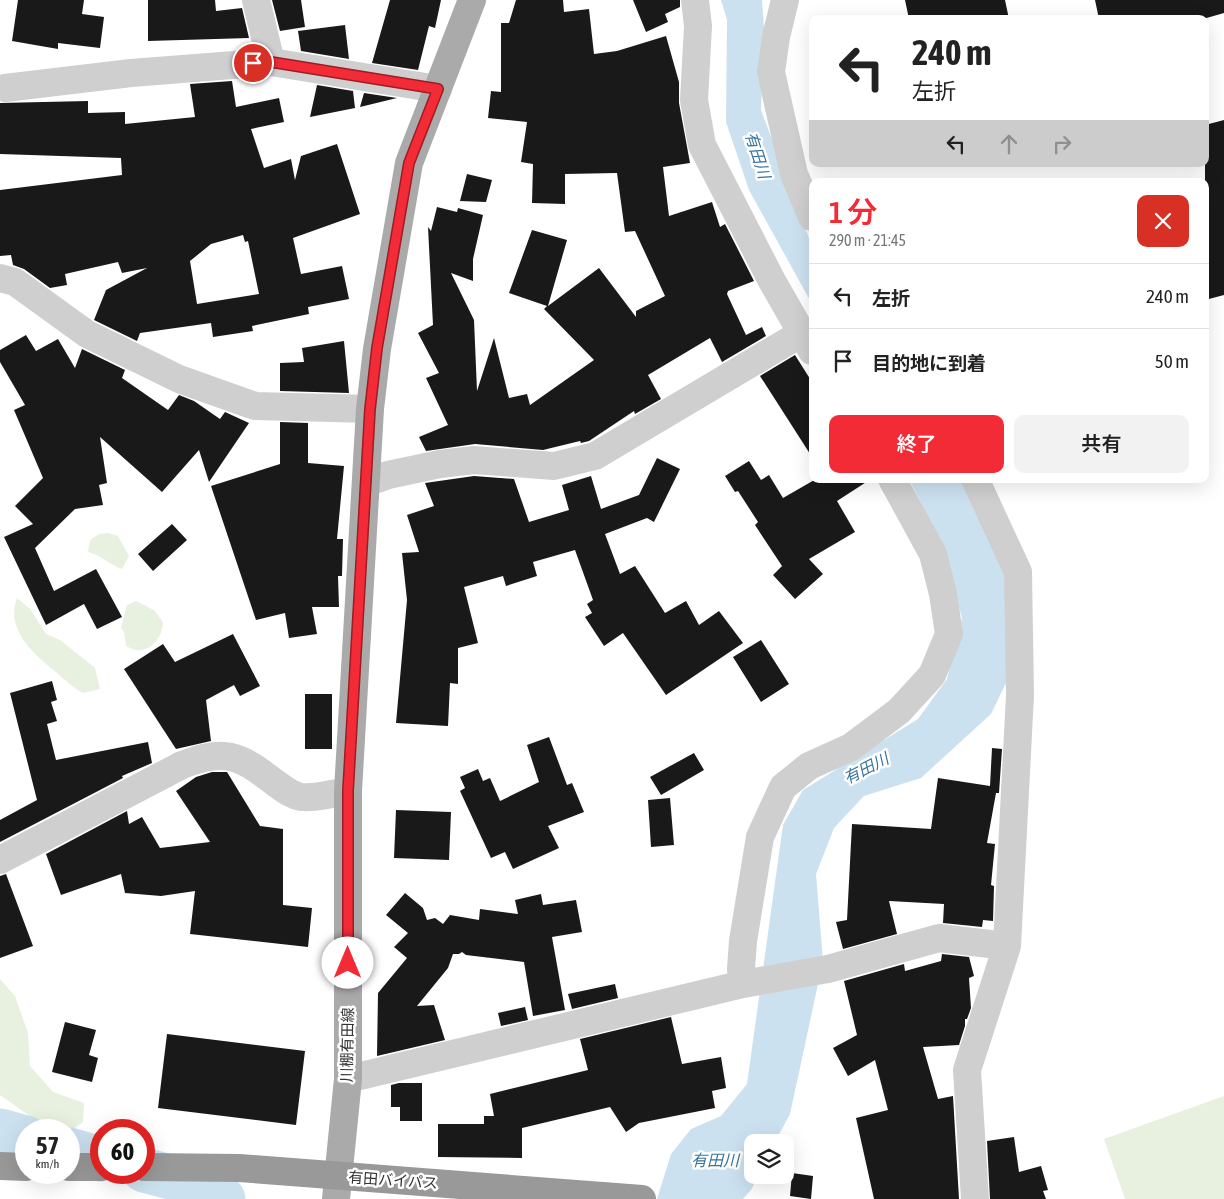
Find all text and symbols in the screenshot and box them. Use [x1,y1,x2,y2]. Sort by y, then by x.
text: 240 m [912,32,991,72]
icon: left [829,35,894,100]
pin [232,42,274,84]
icon: arrive [239,49,267,77]
text: 左折 [912,78,956,104]
water label: 有田川 [742,129,775,183]
icon: left [942,130,970,158]
icon: ahead [995,130,1023,158]
icon: right [1048,130,1076,158]
text: 1 分 [829,195,877,229]
button: close [1137,195,1189,247]
text: 290 m · 21:45 [829,231,906,249]
icon: left [829,282,857,310]
text: 240 m [1146,285,1189,307]
text: 左折 [872,287,910,309]
icon: arrive [829,347,857,375]
text: 50 m [1155,350,1189,372]
text: 目的地に到着 [872,352,986,374]
button: 終了 [829,415,1004,473]
button: 共有 [1014,415,1189,473]
water label: 有田川 [841,748,893,787]
position arrow [321,936,373,988]
street label: 川棚有田線 [338,1007,356,1083]
speed limit sign: 60 [90,1119,155,1184]
text: 57 [36,1131,59,1159]
map controls [744,1134,794,1184]
button: layers [744,1134,794,1184]
water label: 有田川 [691,1151,741,1169]
text: km/h [36,1157,59,1171]
street label: 有田バイパス [348,1168,438,1192]

